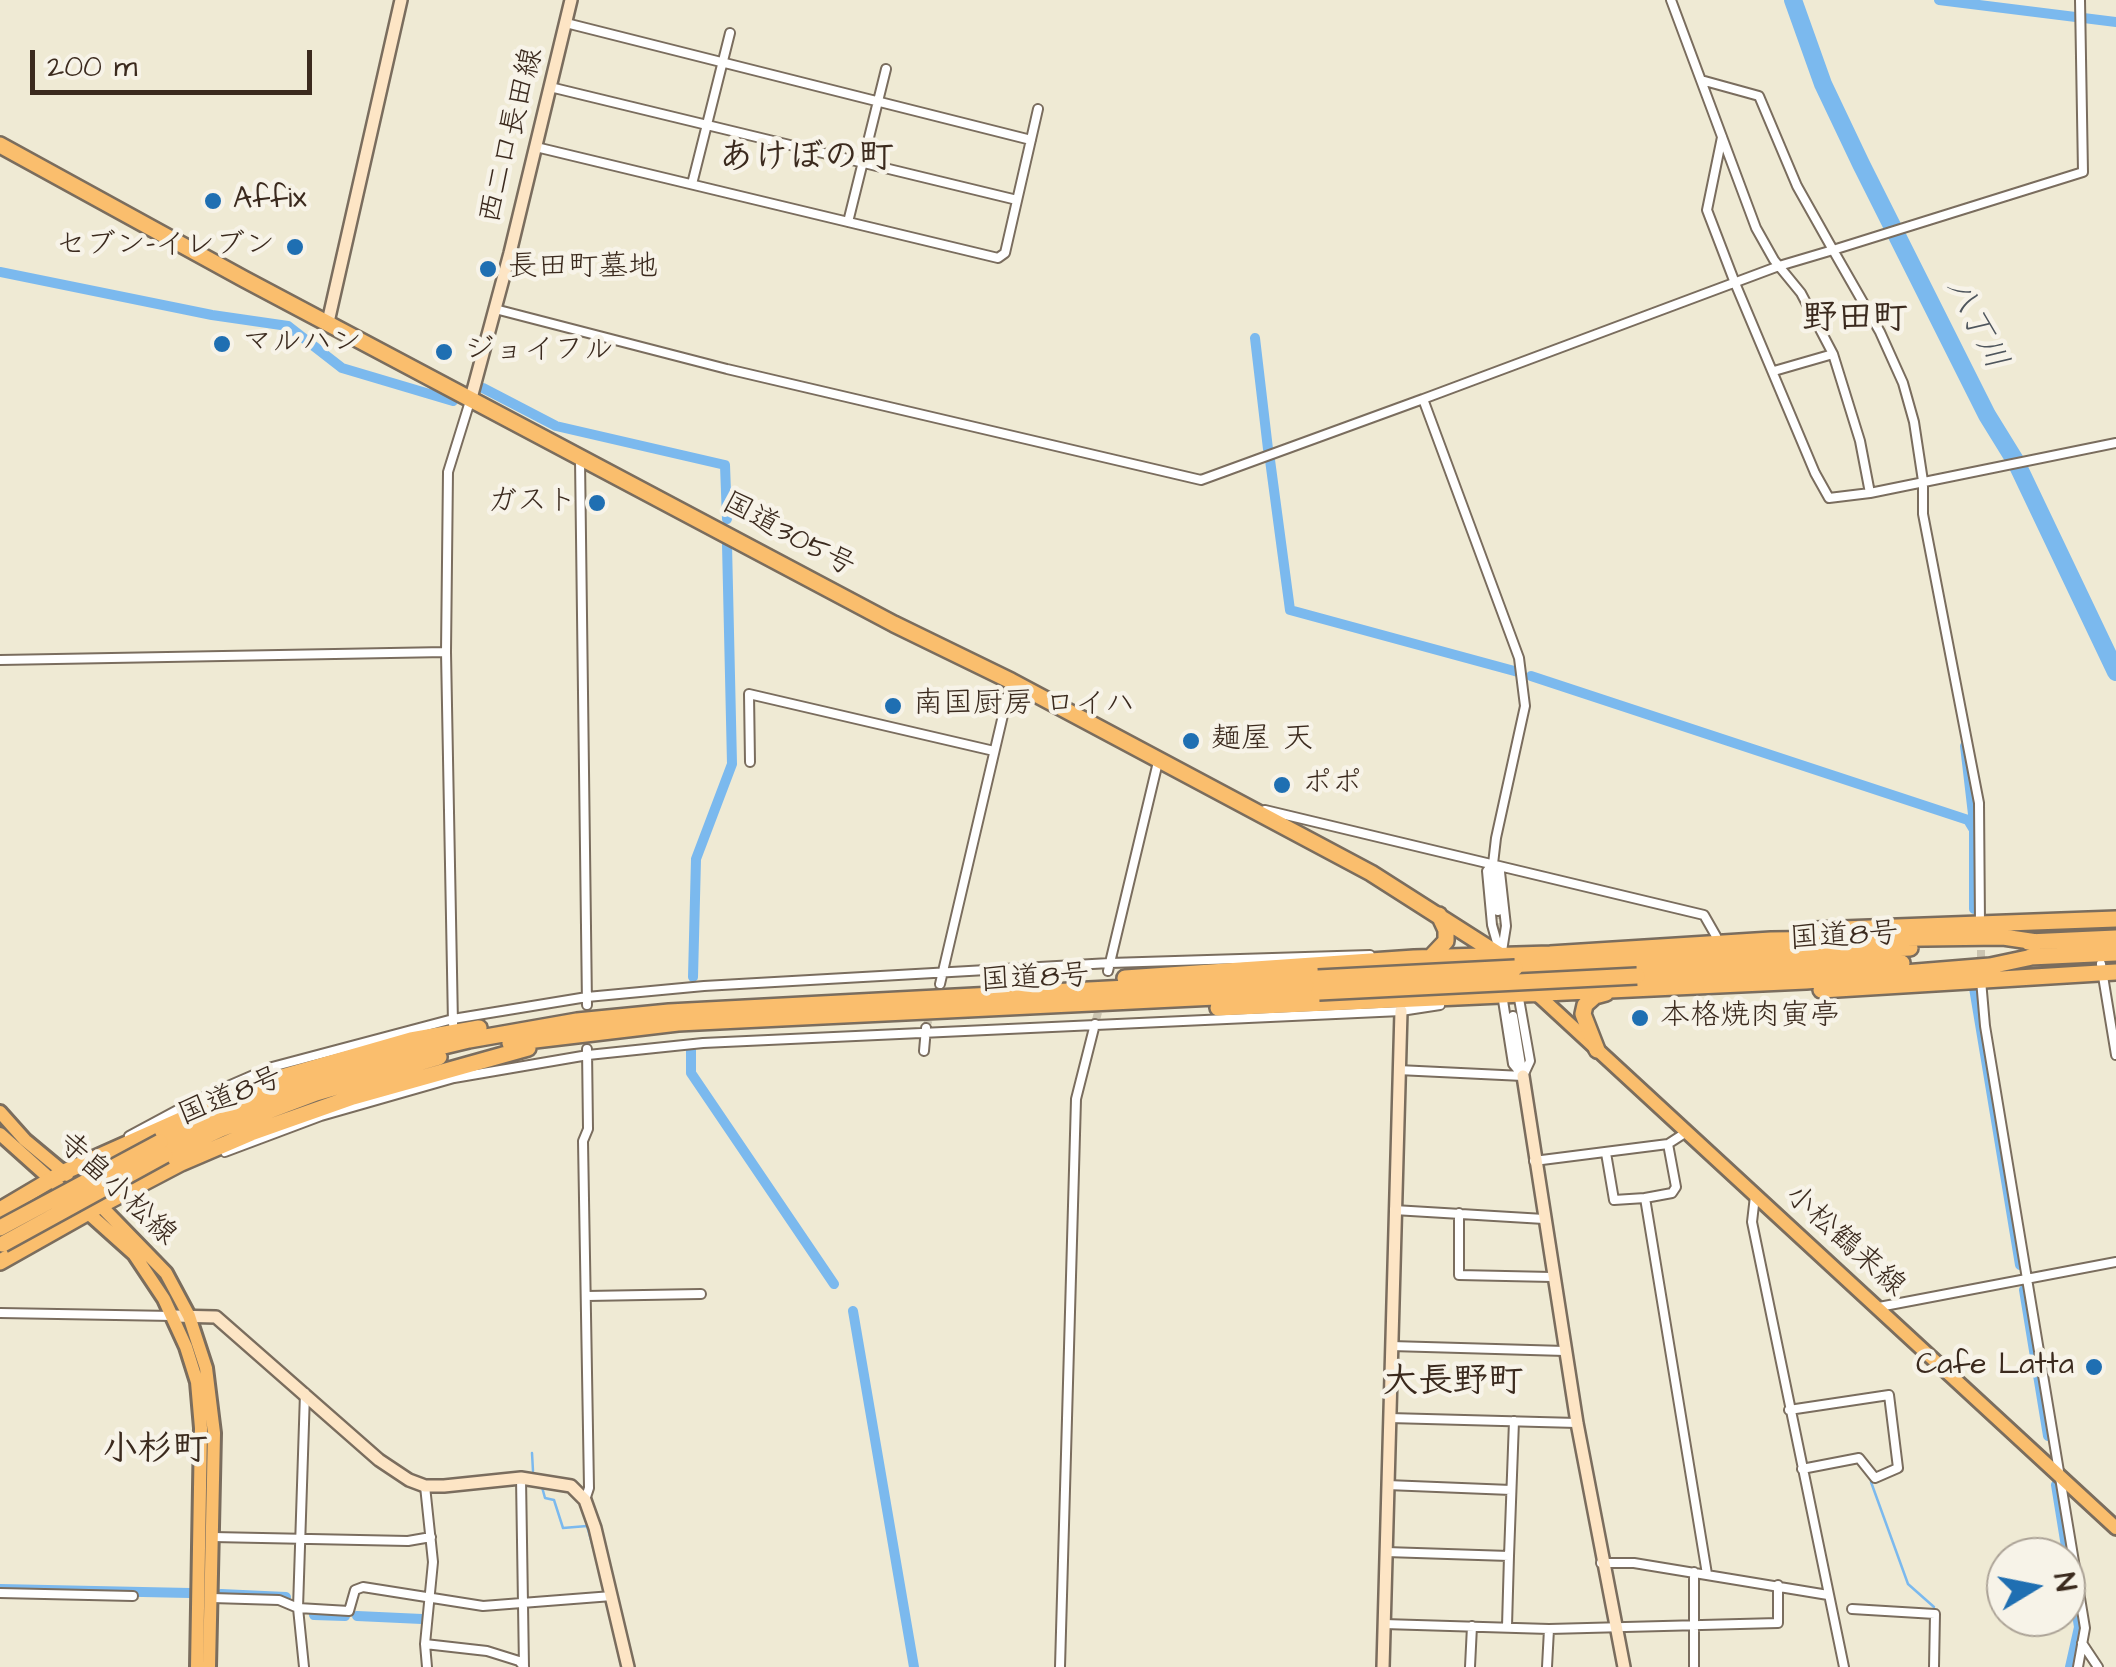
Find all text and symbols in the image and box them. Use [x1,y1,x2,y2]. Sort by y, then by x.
scale bar [35,30,318,92]
street label: 西二口長田線 [474,44,552,228]
text: 200 m [47,46,137,88]
district label: あけぼの町 [719,139,893,181]
place label: Affix [233,183,307,219]
marker: Affix [202,190,224,212]
place label: セブン-イレブン [56,229,275,265]
marker: セブン-イレブン [284,236,306,258]
place label: 長田町墓地 [508,251,658,287]
marker: 長田町墓地 [477,258,499,280]
water label: 八丁川 [1936,274,2014,376]
district label: 野田町 [1803,300,1907,342]
place label: マルハン [242,326,362,362]
marker: マルハン [211,333,233,355]
place label: ジョイフル [464,334,614,370]
marker: ジョイフル [433,341,455,363]
place label: ガスト [487,485,577,521]
street label: 国道305号 [715,486,861,586]
marker: ガスト [586,492,608,514]
place label: 南国厨房 ロイハ [913,688,1135,724]
marker: 南国厨房 ロイハ [882,695,904,717]
place label: 麺屋 天 [1211,723,1313,759]
marker: 麺屋 天 [1180,730,1202,752]
place label: ポポ [1302,767,1362,803]
marker: ポポ [1271,774,1293,796]
street label: 国道8号 [1788,917,1900,959]
street label: 国道8号 [979,959,1091,1001]
place label: 本格焼肉寅亭 [1660,1000,1840,1036]
marker: 本格焼肉寅亭 [1629,1007,1651,1029]
street label: 国道8号 [174,1061,288,1135]
street label: 寺畠小松線 [49,1126,183,1254]
street label: 小松鶴来線 [1776,1178,1912,1306]
place label: Cafe Latta [1916,1349,2074,1385]
marker: Cafe Latta [2083,1356,2105,1378]
district label: 大長野町 [1383,1363,1523,1405]
district label: 小杉町 [103,1431,207,1473]
north arrow [1986,1537,2086,1637]
text: N [2043,1570,2085,1594]

